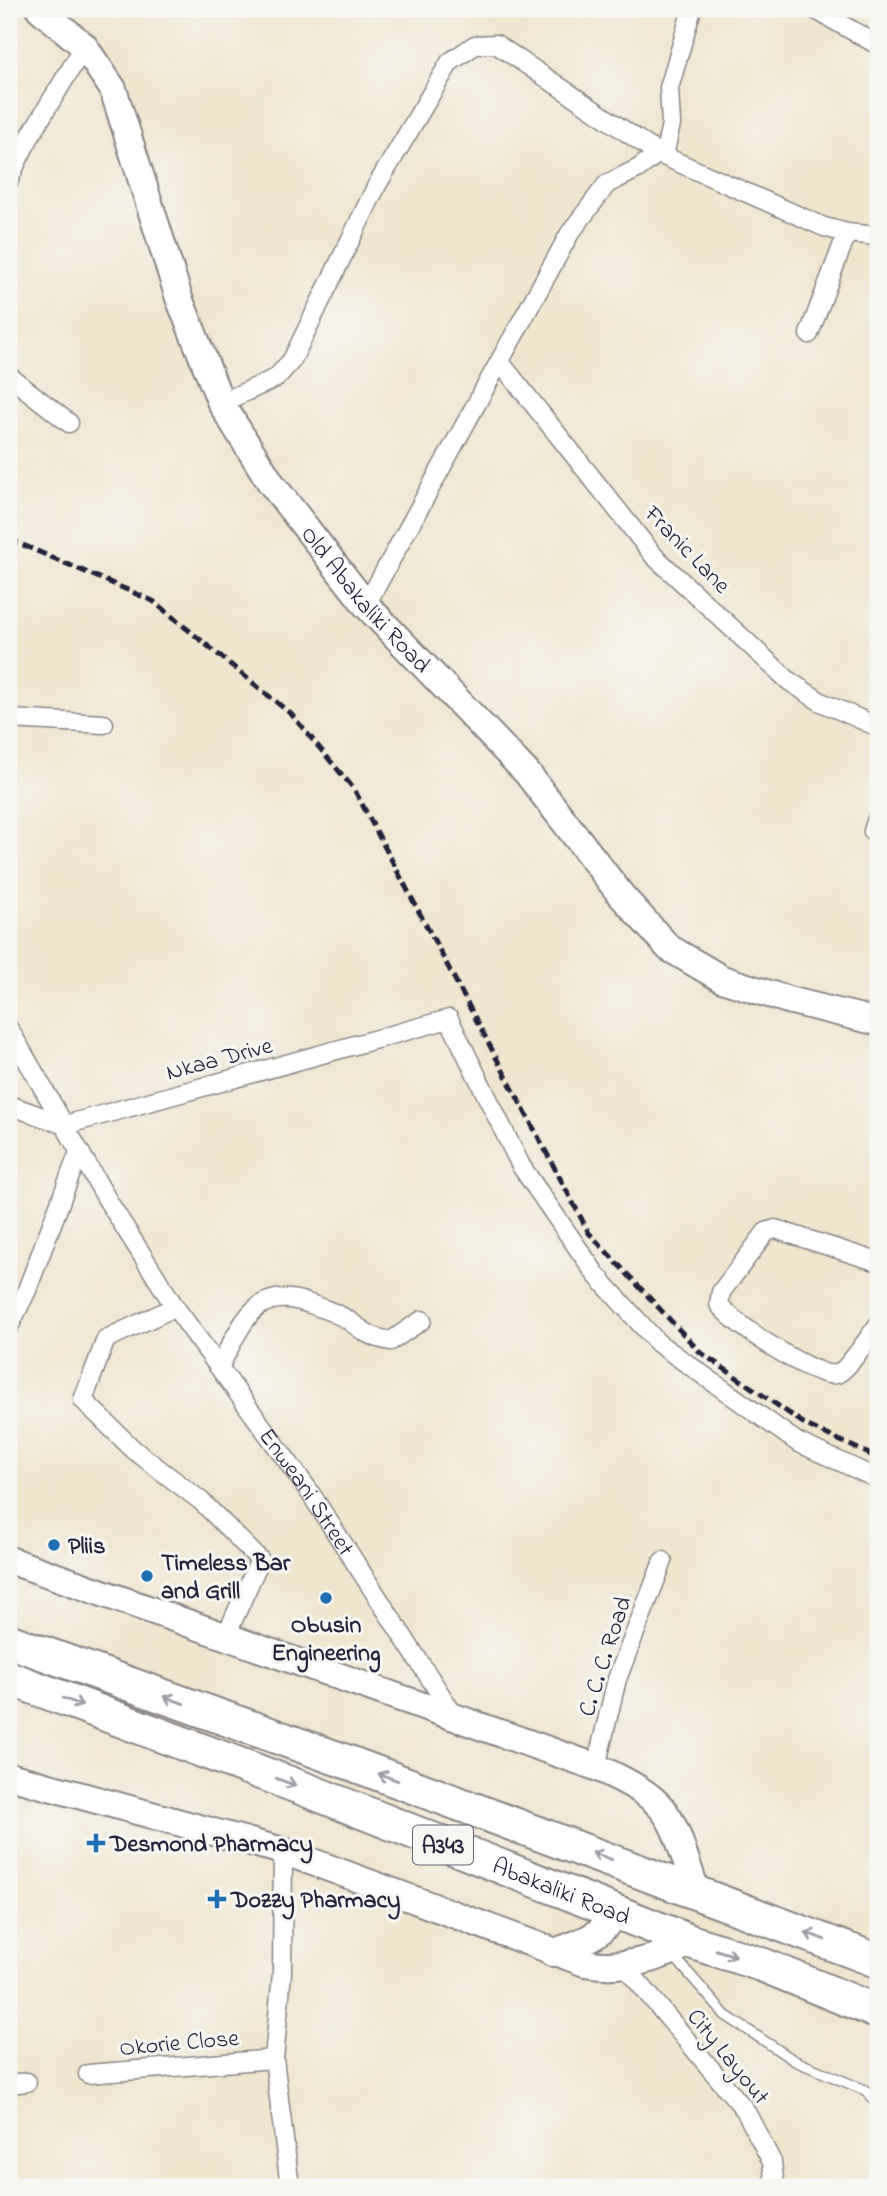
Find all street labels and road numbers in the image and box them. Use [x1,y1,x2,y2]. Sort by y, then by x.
street label: Franic Lane [634,498,738,603]
street label: Old Abakaliki Road [291,519,438,683]
street label: Nkaa Drive [163,1029,277,1091]
street label: Enweani Street [249,1422,362,1564]
street label: C. C. C. Road [571,1592,642,1721]
road number: A343 [413,1826,473,1864]
street label: Abakaliki Road [487,1850,635,1936]
street label: City Layout [676,2002,777,2114]
street label: Okorie Close [118,2022,241,2067]

